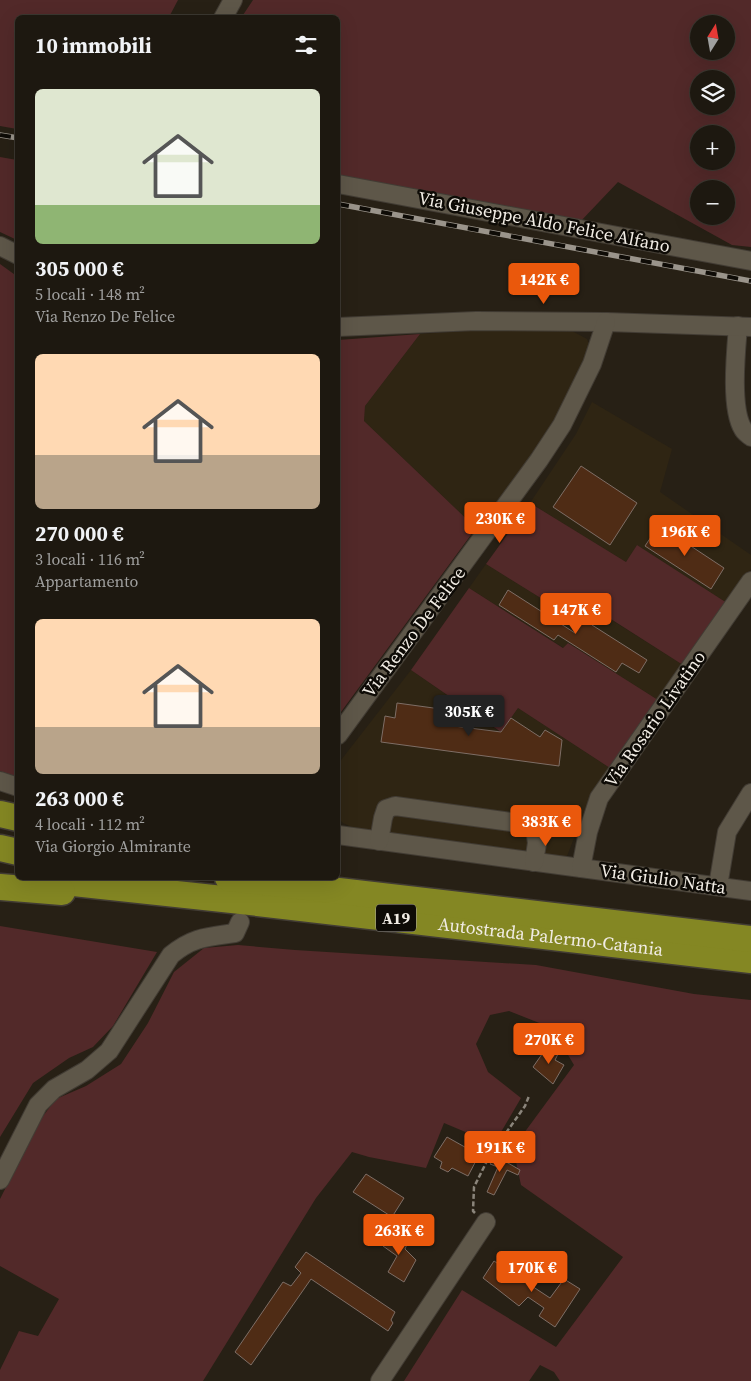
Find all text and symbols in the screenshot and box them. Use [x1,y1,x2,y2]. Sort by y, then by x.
north arrow [690,15,735,60]
map controls [690,15,735,225]
text: 10 immobili [35,31,152,60]
icon: filters [292,31,320,59]
button: layers [690,70,735,115]
icon: home [133,121,223,211]
button: + [690,125,735,170]
button: − [690,180,735,225]
street label: Via Giuseppe Aldo Felice Alfano [416,185,672,258]
text: 305 000 € [35,254,124,283]
pin: 142K € [503,262,585,305]
text: 142K € [519,268,569,290]
text: 5 locali · 148 m² [35,283,145,305]
text: Via Renzo De Felice [35,305,175,327]
icon: home [133,386,223,476]
pin: 230K € [459,502,541,544]
text: 230K € [475,507,525,529]
pin: 196K € [644,514,726,557]
text: 270 000 € [35,519,124,548]
text: 196K € [660,520,710,542]
text: 3 locali · 116 m² [35,548,145,570]
street label: Via Renzo De Felice [356,561,471,702]
text: Appartamento [35,570,138,592]
pin: 147K € [535,592,617,635]
text: 147K € [551,598,601,620]
street label: Via Rosario Livatino [598,645,711,792]
icon: home [133,651,223,741]
pin: 305K € [428,694,510,737]
text: 305K € [444,700,494,722]
text: 263 000 € [35,784,124,813]
pin: 383K € [505,804,587,847]
text: 383K € [521,810,571,832]
text: 4 locali · 112 m² [35,813,145,835]
text: Via Giorgio Almirante [35,835,191,857]
street label: Via Giulio Natta [599,857,728,900]
road number: A19 [376,904,416,931]
street label: Autostrada Palermo-Catania [437,911,665,962]
pin: 270K € [508,1022,590,1065]
text: 270K € [524,1028,574,1050]
pin: 191K € [459,1130,541,1173]
text: 191K € [475,1136,525,1158]
pin: 263K € [358,1214,440,1256]
text: 263K € [374,1219,424,1241]
pin: 170K € [491,1250,573,1293]
text: 170K € [507,1256,557,1278]

